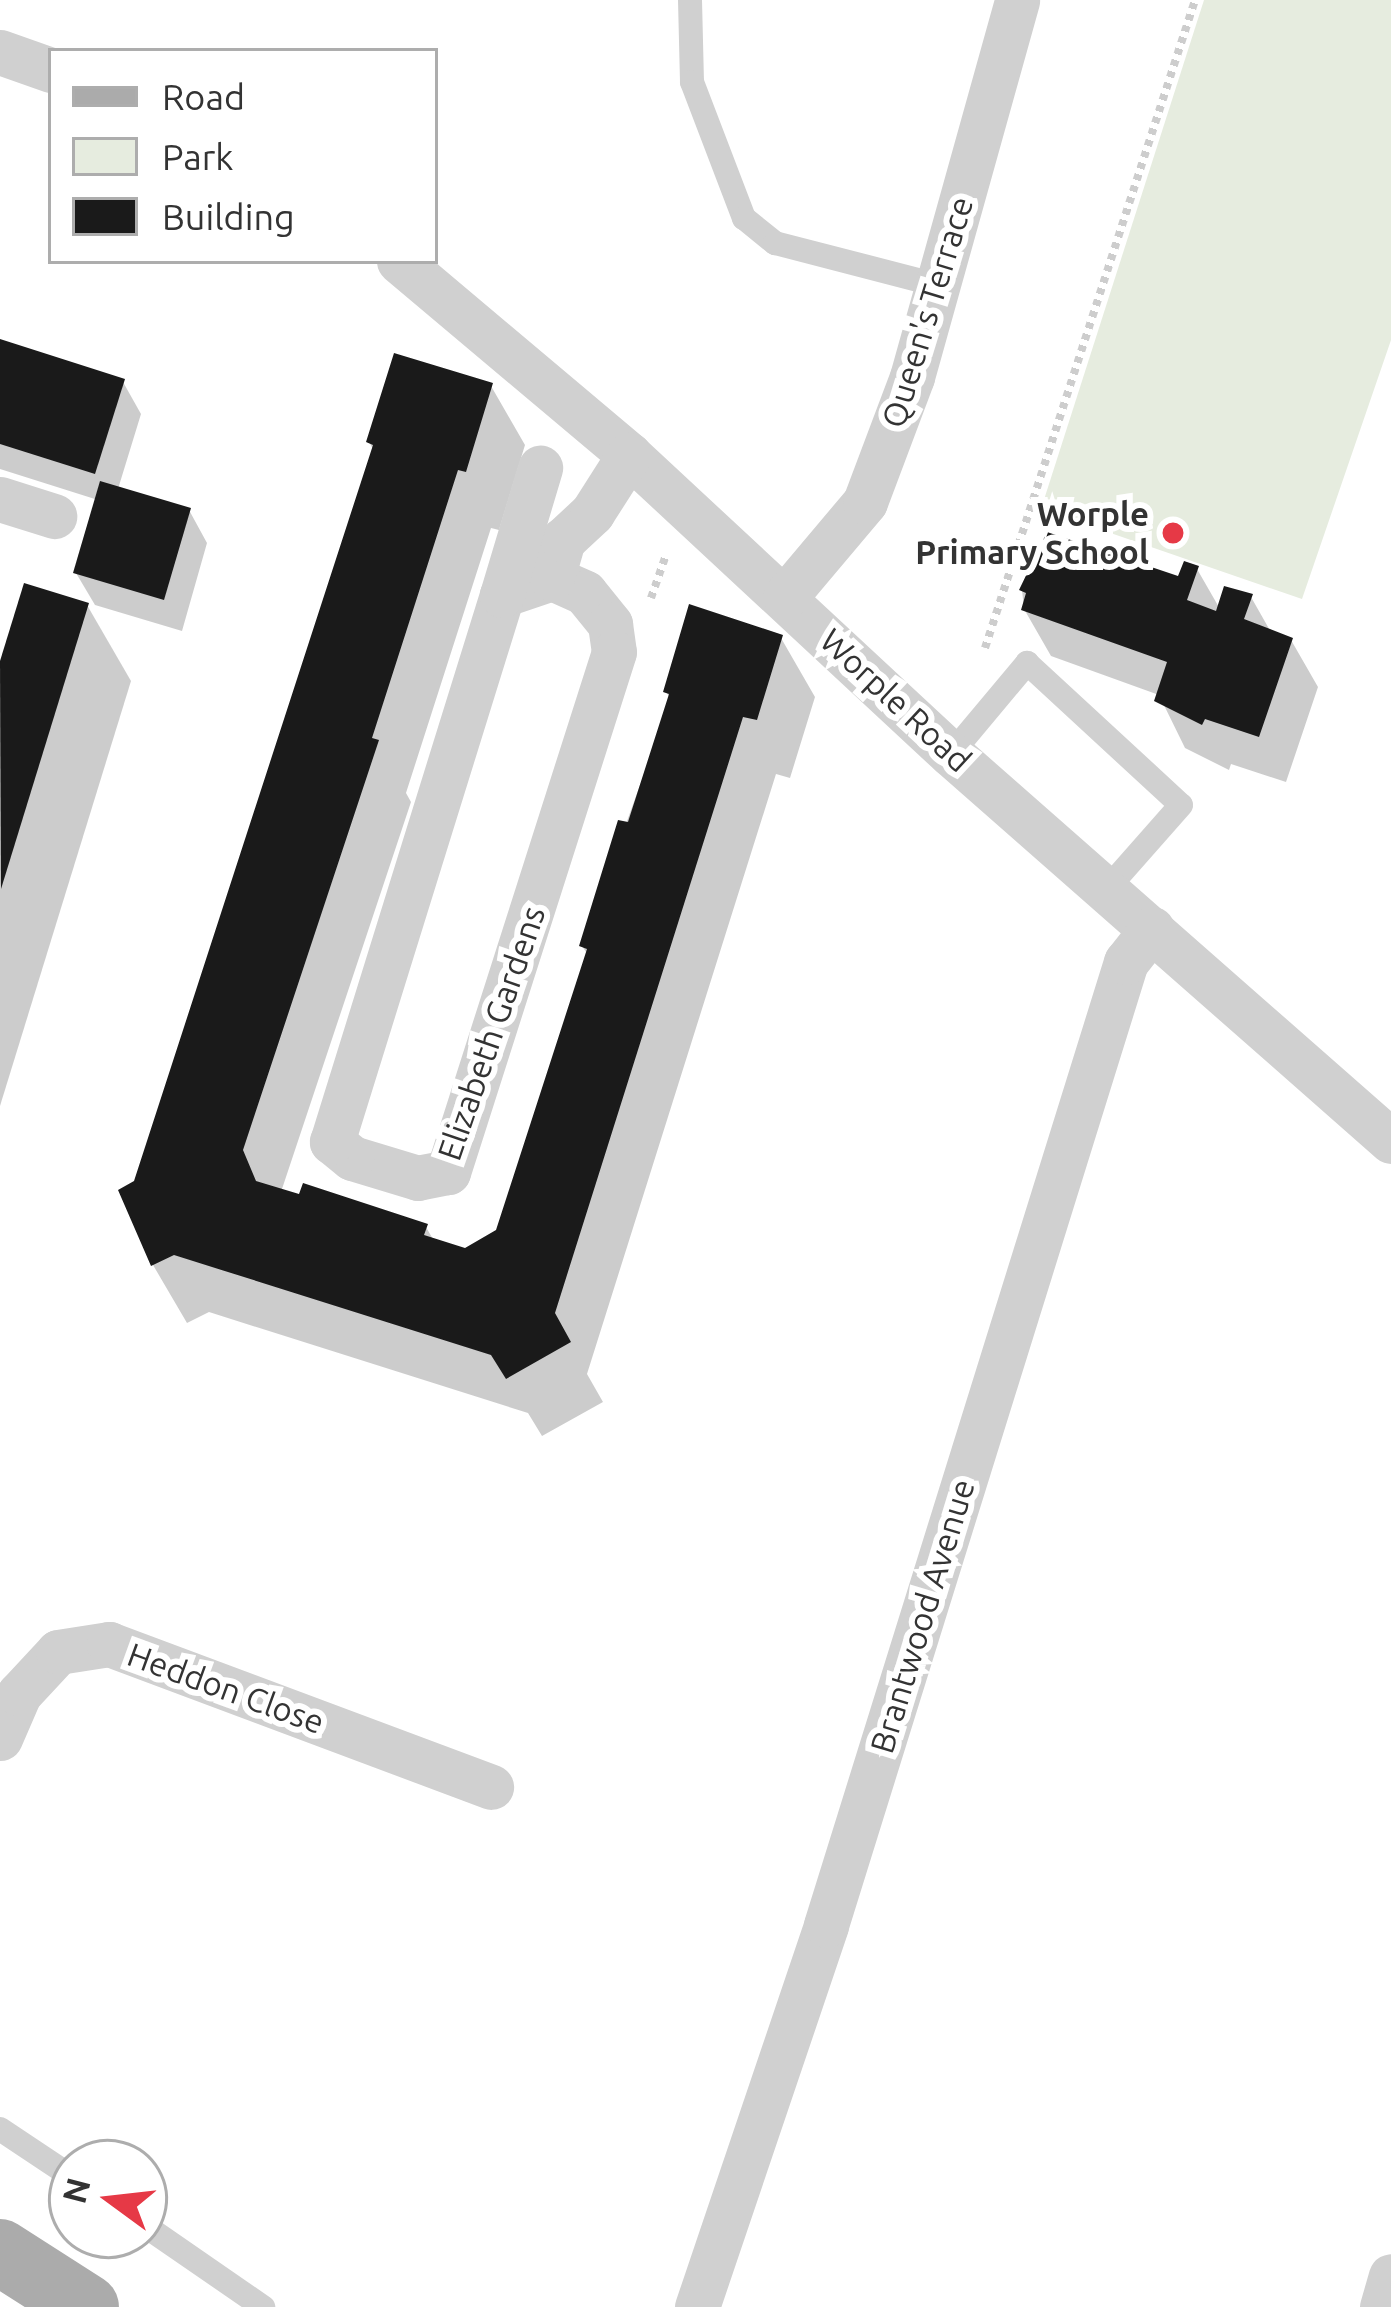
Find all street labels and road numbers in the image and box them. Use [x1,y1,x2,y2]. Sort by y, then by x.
street label: Queen's Terrace [873,192,981,432]
street label: Worple Road [812,620,980,780]
street label: Elizabeth Gardens [429,901,553,1165]
street label: Brantwood Avenue [861,1474,983,1758]
street label: Heddon Close [122,1634,330,1742]

